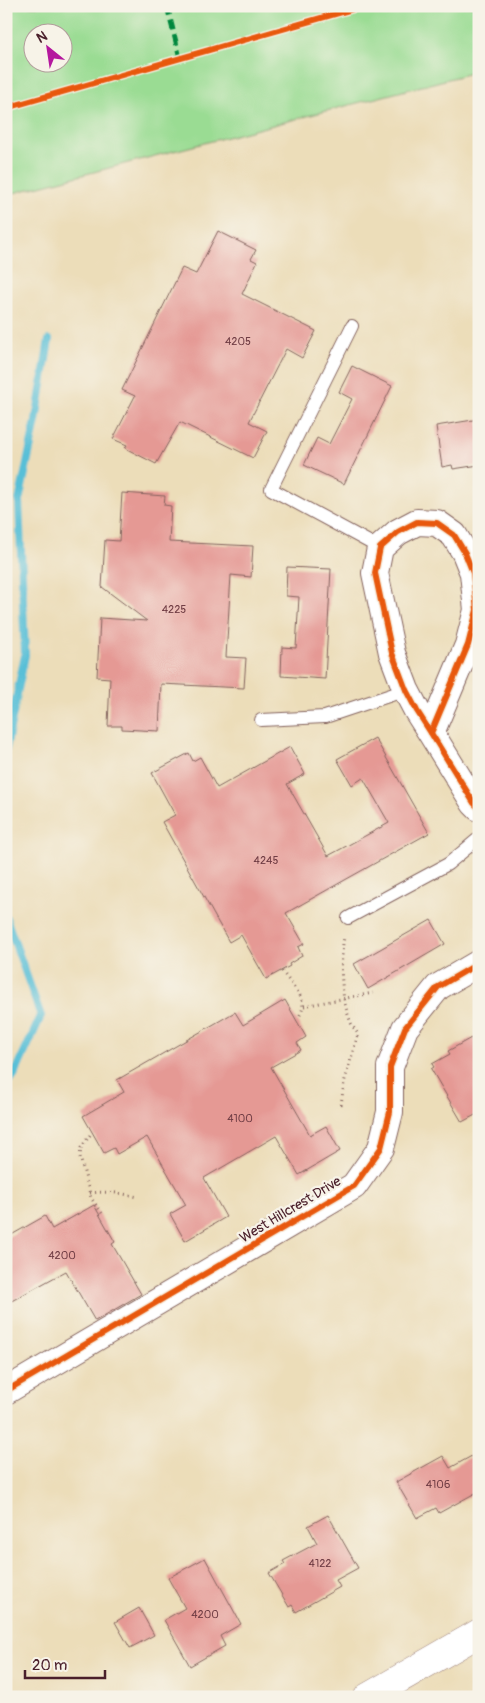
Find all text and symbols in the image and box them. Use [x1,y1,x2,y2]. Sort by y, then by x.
north arrow [22,22,72,72]
text: N [33,27,50,47]
house number: 4205 [225,335,251,348]
house number: 4225 [162,603,186,616]
house number: 4245 [254,854,278,867]
house number: 4100 [227,1112,253,1125]
street label: West Hillcrest Drive [236,1172,344,1246]
house number: 4200 [48,1249,76,1262]
house number: 4106 [426,1478,450,1491]
house number: 4122 [309,1557,331,1570]
house number: 4200 [191,1608,219,1621]
scale bar [25,1648,105,1680]
text: 20 m [32,1656,67,1675]

